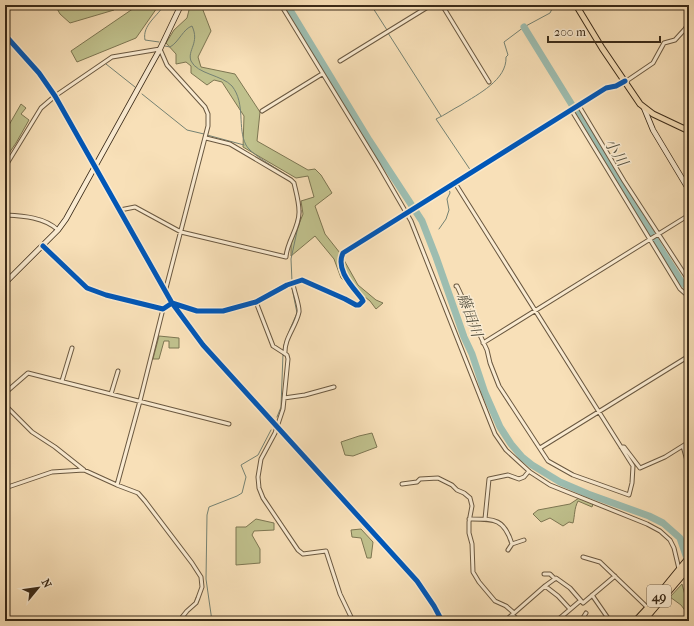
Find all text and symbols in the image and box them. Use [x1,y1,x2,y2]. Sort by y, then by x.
scale bar [548,18,660,44]
text: 200 m [554,25,586,39]
water label: 小川 [600,135,633,171]
water label: 藤田川 [454,291,487,341]
north arrow [18,568,58,608]
text: N [39,577,54,591]
road number: 49 [647,585,671,607]

